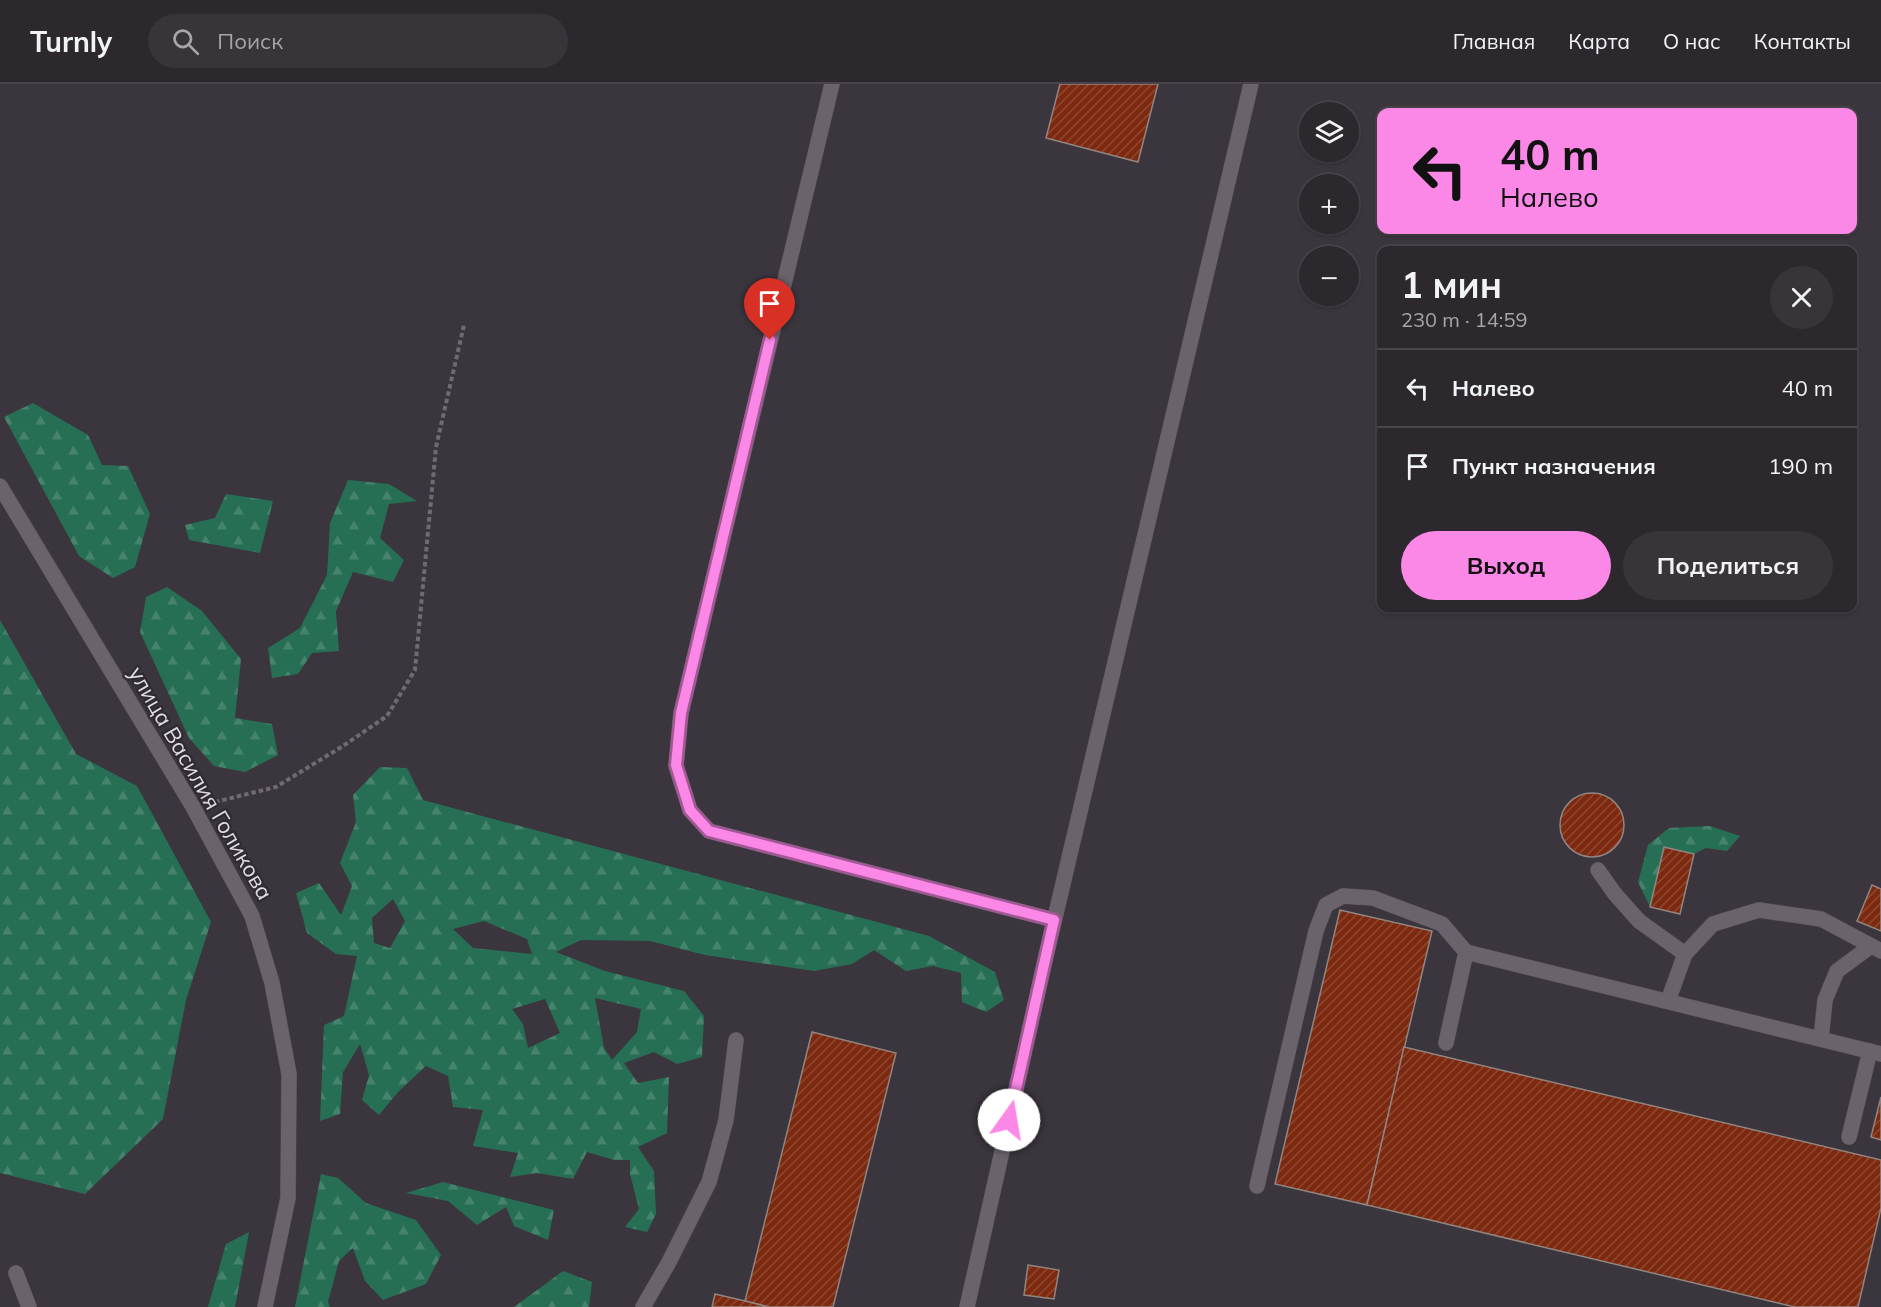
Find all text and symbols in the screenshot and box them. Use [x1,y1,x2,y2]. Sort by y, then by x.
search box [148,14,568,68]
text: Turnly [30,24,112,59]
icon: search [169,25,202,58]
text: Поиск [217,27,283,55]
text: Главная [1453,28,1535,54]
text: Карта [1568,28,1630,54]
text: О нас [1663,28,1721,54]
text: Контакты [1754,28,1851,54]
map controls [1299,102,1359,306]
button: layers [1299,102,1359,162]
text: 40 m [1500,128,1600,181]
icon: left [1401,132,1479,210]
button: + [1299,174,1359,234]
text: Налево [1500,180,1599,214]
button: − [1299,246,1359,306]
text: 1 мин [1401,262,1502,307]
button: close [1770,266,1833,329]
pin [744,278,795,340]
icon: arrive [753,287,786,320]
text: 230 m · 14:59 [1401,307,1527,332]
icon: left [1401,372,1434,405]
text: Налево [1452,374,1535,402]
text: 40 m [1782,374,1833,402]
icon: arrive [1401,450,1434,483]
text: Пункт назначения [1452,452,1656,480]
text: 190 m [1768,452,1833,480]
button: Выход [1401,531,1611,600]
button: Поделиться [1623,531,1833,600]
street label: улица Василия Голикова [123,661,279,905]
position arrow [977,1088,1041,1152]

